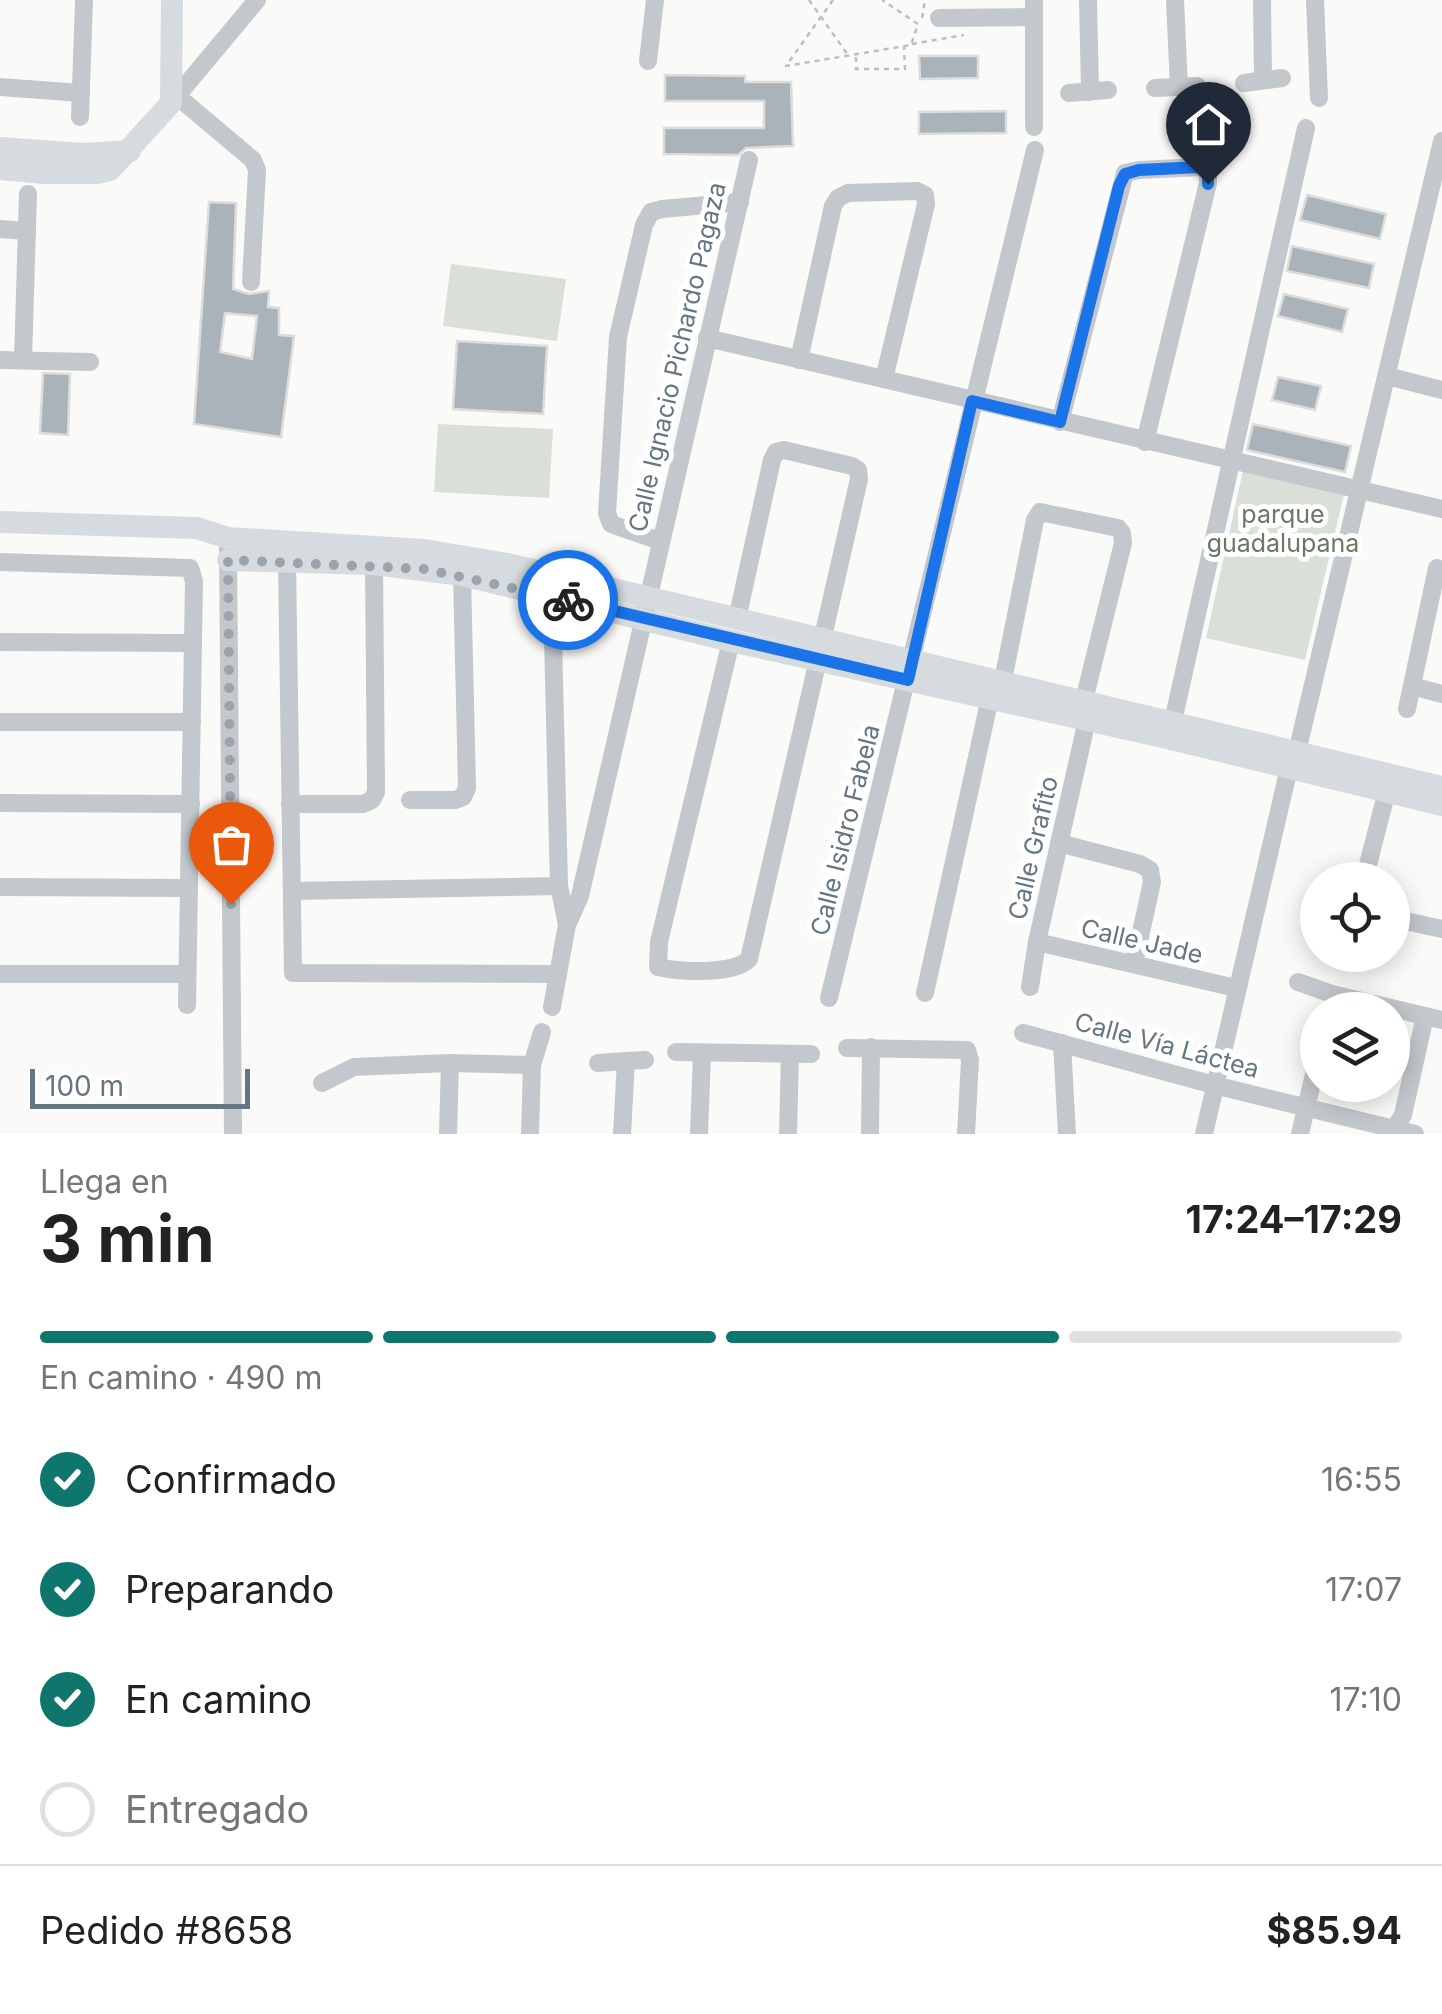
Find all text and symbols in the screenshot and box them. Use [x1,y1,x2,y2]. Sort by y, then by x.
pin [1166,82,1251,185]
icon: home [1181,97,1236,152]
street label: Calle Ignacio Pichardo Pagaza [622,179,732,535]
park label: parque guadalupana [1207,499,1359,558]
courier [518,550,618,650]
icon: bike [541,573,596,628]
street label: Calle Isidro Fabela [804,721,886,939]
street label: Calle Grafito [1002,773,1064,923]
pin [189,802,274,905]
icon: bag [204,817,259,872]
map controls [1300,862,1410,1102]
button: locate [1300,862,1410,972]
street label: Calle Jade [1078,912,1206,970]
button: layers [1300,992,1410,1102]
street label: Calle Vía Láctea [1072,1006,1262,1084]
scale bar [30,1064,250,1108]
text: 100 m [45,1069,124,1103]
text: Llega en [40,1162,169,1201]
text: 17:24–17:29 [1186,1196,1402,1242]
text: 3 min [40,1199,215,1278]
text: En camino · 490 m [40,1358,323,1397]
icon: check [40,1452,95,1507]
text: Confirmado [125,1456,337,1502]
text: 16:55 [1321,1460,1402,1499]
icon: check [40,1562,95,1617]
text: Preparando [125,1566,334,1612]
text: 17:07 [1325,1570,1402,1609]
icon: check [40,1672,95,1727]
text: En camino [125,1676,312,1722]
text: 17:10 [1330,1680,1402,1719]
text: Entregado [125,1786,309,1832]
text: Pedido #8658 [40,1907,293,1953]
text: $85.94 [1266,1907,1402,1953]

